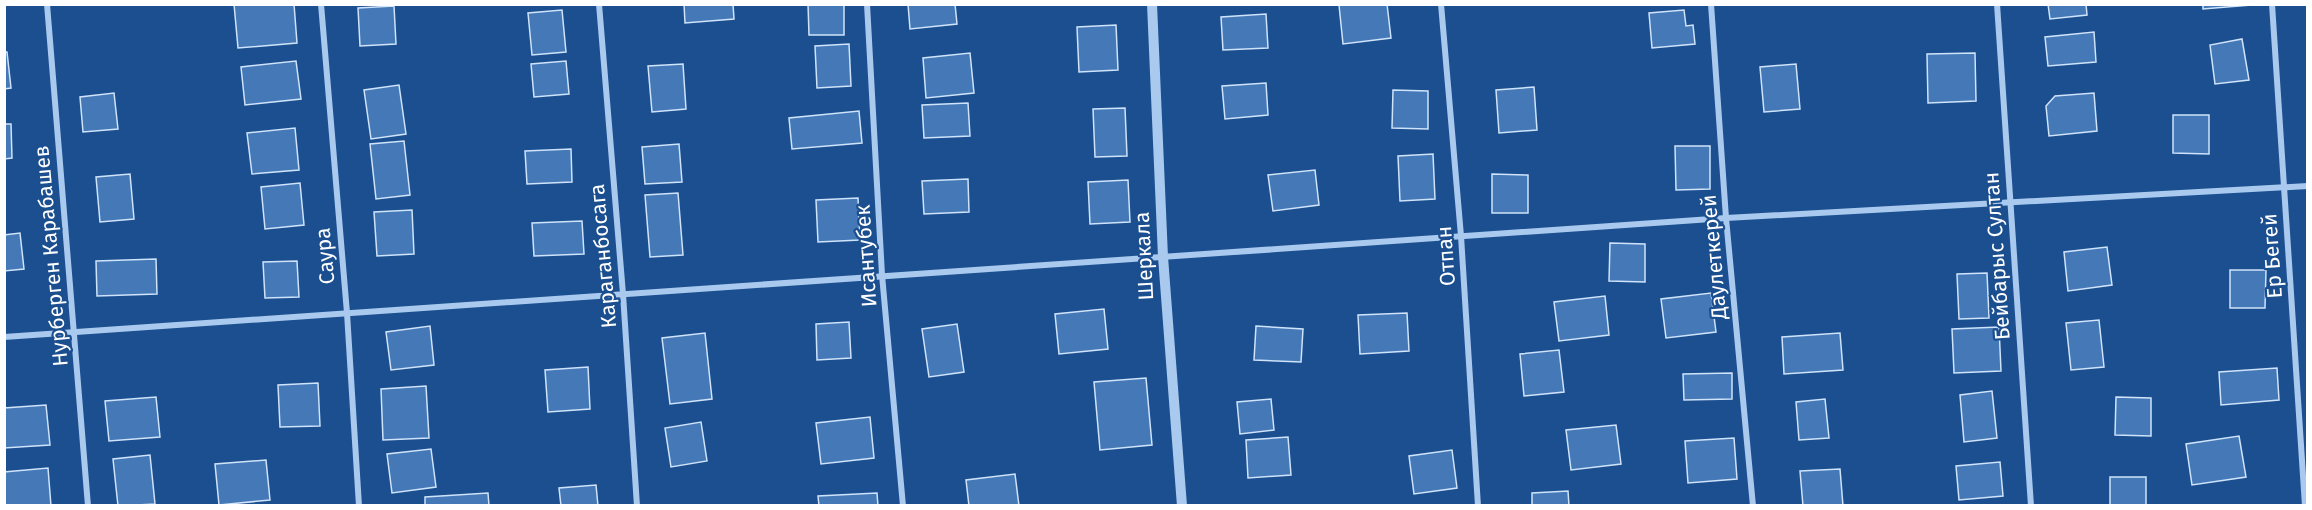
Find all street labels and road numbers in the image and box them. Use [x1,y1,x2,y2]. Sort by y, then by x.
street label: Нурберген Карабашев [28,144,74,368]
street label: Бейбарыс Султан [1978,171,2016,341]
street label: Караганбосага [584,183,622,329]
street label: Даулеткерей [1696,194,1732,321]
street label: Исантубек [849,204,883,308]
street label: Шеркала [1129,211,1159,301]
street label: Ер Бегей [2256,212,2288,300]
street label: Отпан [1431,225,1461,287]
street label: Саура [310,227,340,285]

